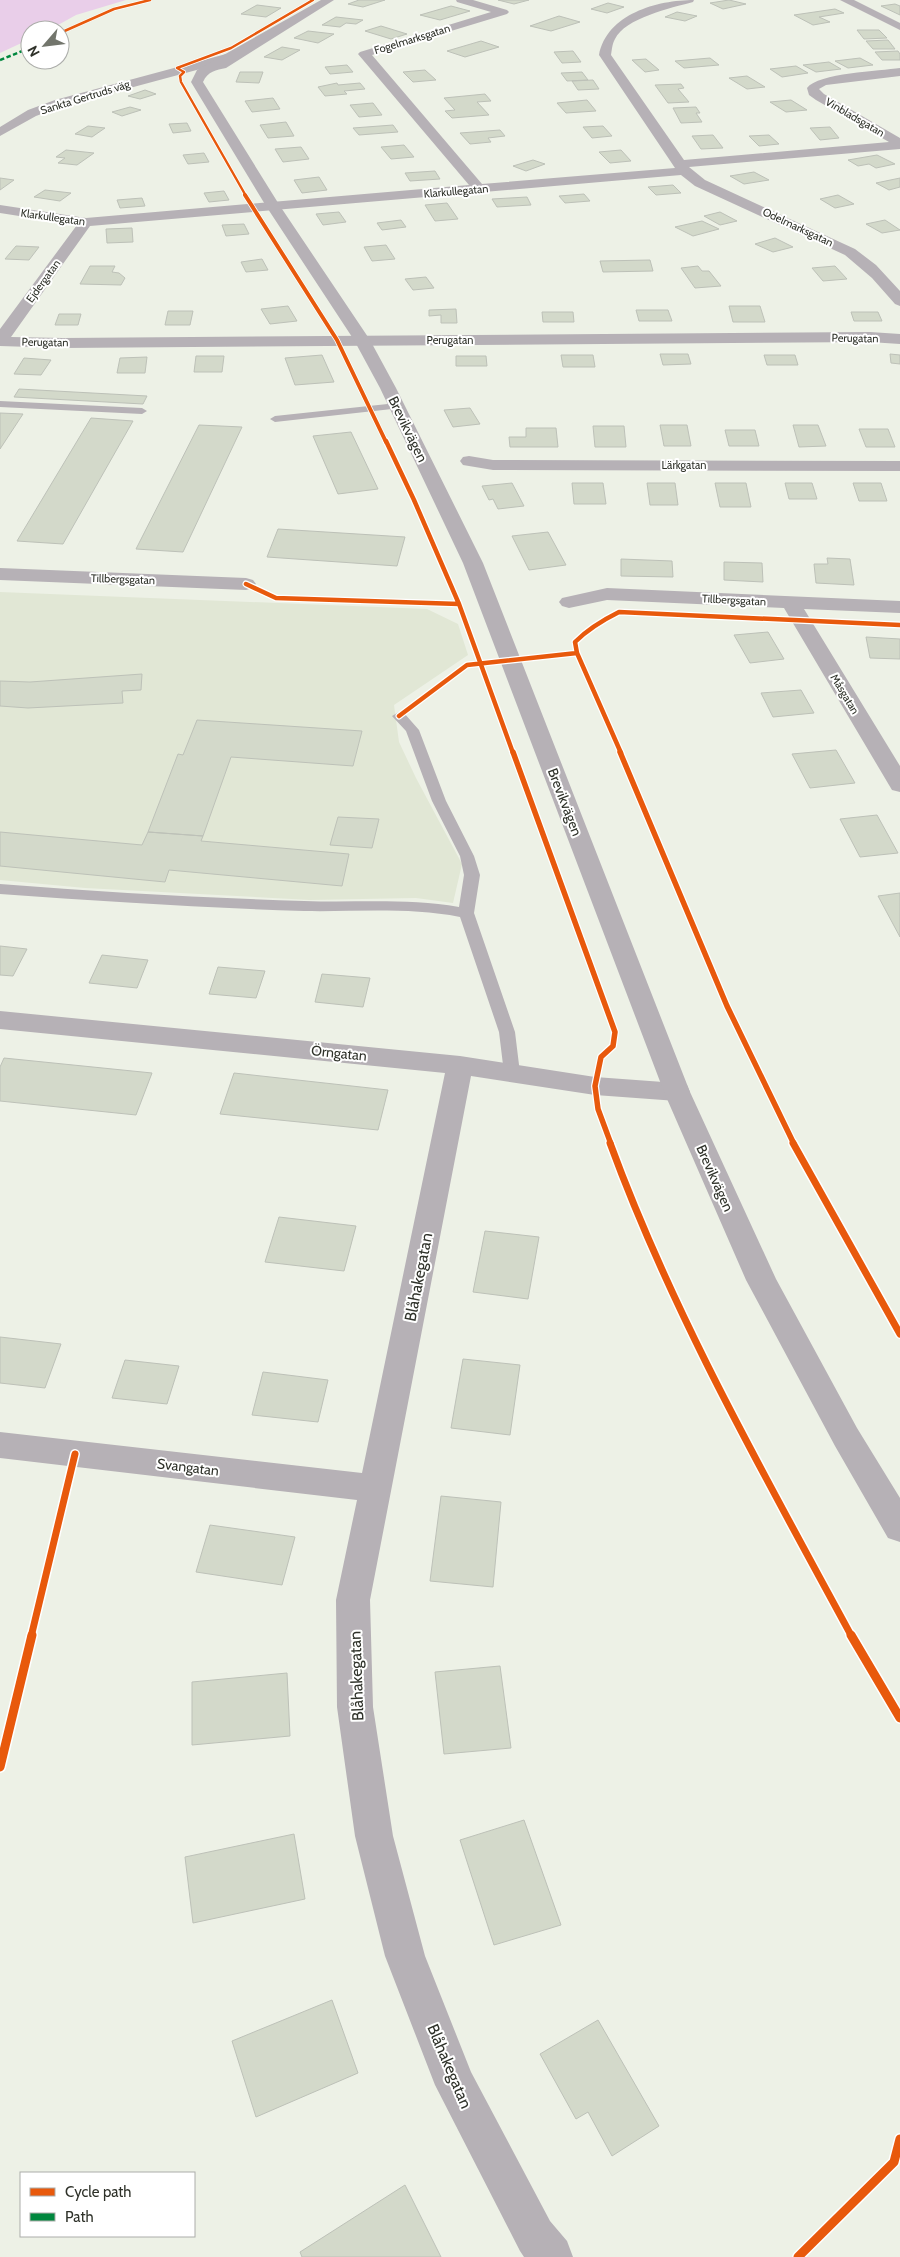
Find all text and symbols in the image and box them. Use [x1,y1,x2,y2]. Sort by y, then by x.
north arrow [20,20,70,70]
street label: Fogelmarksgatan [372,21,452,57]
text: N [23,43,44,60]
street label: Sankta Gertruds väg [39,77,132,117]
street label: Vinbladsgatan [823,94,887,140]
street label: Klarkullegatan [423,181,489,201]
street label: Odelmarksgatan [760,205,836,249]
street label: Klarkullegatan [20,206,86,228]
street label: Ejdergatan [23,257,63,305]
street label: Perugatan [831,331,879,345]
street label: Perugatan [427,333,473,347]
street label: Perugatan [21,335,69,349]
street label: Brevikvägen [384,393,432,465]
street label: Lärkgatan [662,458,706,472]
street label: Tillbergsgatan [91,571,155,587]
street label: Tillbergsgatan [702,591,766,609]
street label: Måsgatan [828,671,862,717]
street label: Brevikvägen [544,766,586,839]
street label: Örngatan [310,1041,368,1065]
street label: Brevikvägen [692,1142,738,1214]
street label: Blåhakegatan [401,1231,436,1323]
street label: Svangatan [156,1454,220,1480]
street label: Blåhakegatan [345,1631,368,1721]
street label: Blåhakegatan [423,2021,476,2111]
legend [20,2172,195,2237]
text: Cycle path [65,2183,131,2201]
text: Path [65,2208,94,2226]

